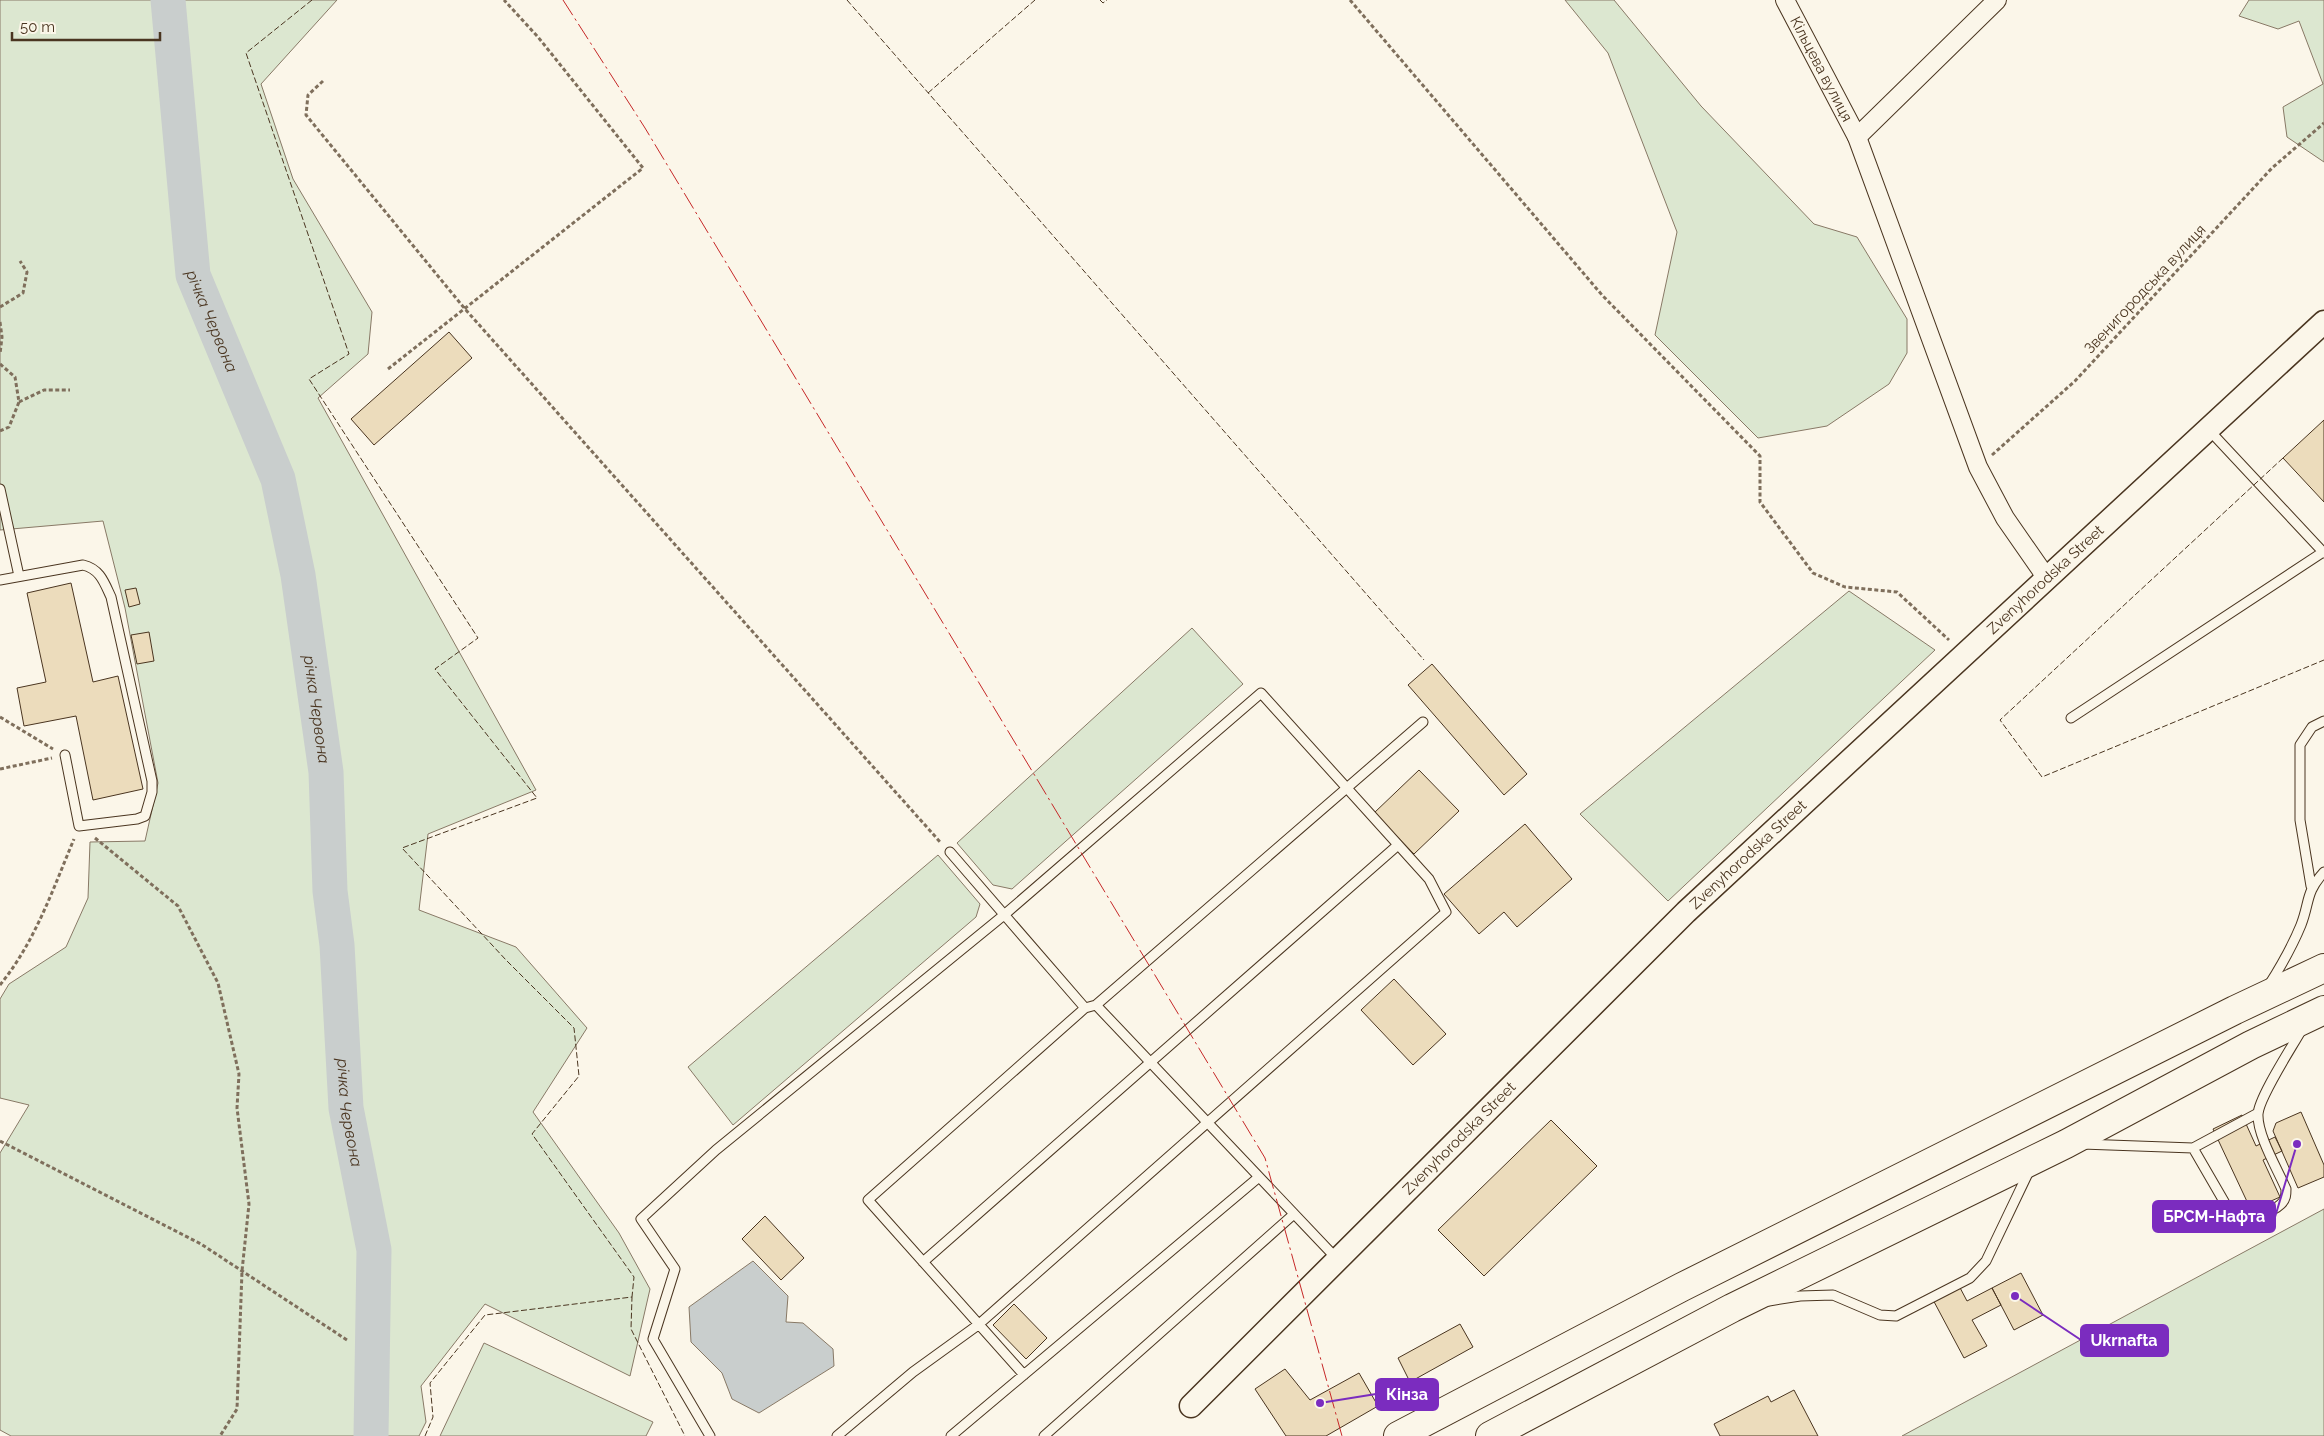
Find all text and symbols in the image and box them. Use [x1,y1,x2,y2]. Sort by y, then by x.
scale bar [12,10,160,42]
street label: Кільцева вулиця [1786,13,1856,125]
text: 50 m [20,18,55,36]
street label: Звенигородська вулиця [2080,221,2210,357]
water label: річка Червона [182,266,242,376]
street label: Zvenyhorodska Street [1984,521,2108,638]
water label: річка Червона [299,653,334,765]
street label: Zvenyhorodska Street [1686,796,1810,913]
water label: річка Червона [333,1057,366,1169]
street label: Zvenyhorodska Street [1399,1078,1520,1198]
callout: БРСМ-Нафта [2153,1201,2275,1232]
text: БРСМ-Нафта [2163,1207,2265,1226]
callout: Ukrnafta [2081,1325,2168,1356]
text: Ukrnafta [2090,1331,2158,1350]
callout: Кінза [1376,1379,1438,1410]
text: Кінза [1386,1385,1428,1404]

